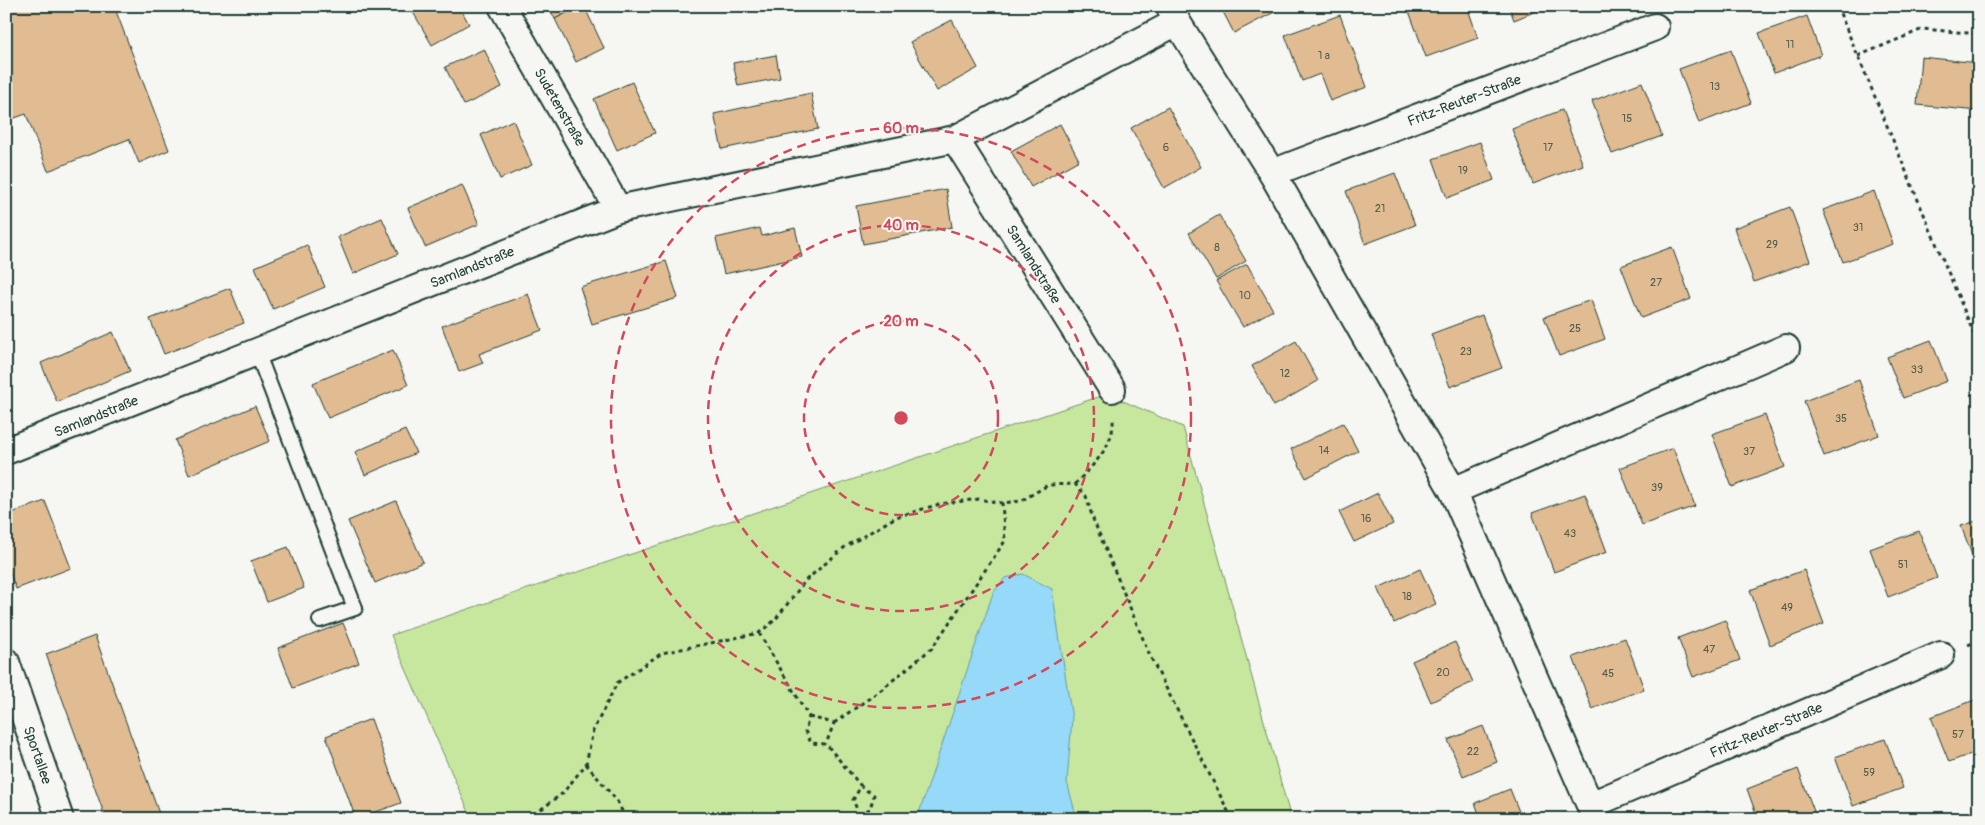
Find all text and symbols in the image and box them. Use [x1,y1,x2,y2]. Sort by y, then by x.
house number: 11 [1786,38,1794,51]
house number: 1 a [1318,49,1330,62]
street label: Sudetenstraße [530,65,589,149]
street label: Fritz-Reuter-Straße [1405,71,1523,130]
house number: 13 [1710,80,1720,93]
house number: 15 [1622,112,1632,125]
text: 60 m [883,119,919,138]
house number: 6 [1163,141,1169,154]
house number: 17 [1543,141,1553,154]
house number: 19 [1458,164,1468,177]
house number: 21 [1375,202,1385,215]
text: 40 m [883,216,919,235]
house number: 31 [1853,221,1863,234]
street label: Samlandstraße [1003,222,1064,307]
house number: 29 [1766,238,1778,251]
house number: 8 [1214,241,1220,254]
street label: Samlandstraße [428,243,517,292]
house number: 27 [1650,276,1662,289]
house number: 10 [1239,289,1251,302]
text: 20 m [883,312,919,331]
house number: 25 [1569,322,1581,335]
house number: 23 [1460,345,1472,358]
house number: 33 [1911,363,1923,376]
house number: 12 [1280,367,1290,380]
street label: Samlandstraße [52,392,141,441]
centre of rings [892,409,910,427]
house number: 35 [1835,412,1847,425]
house number: 14 [1319,444,1330,457]
house number: 37 [1743,445,1755,458]
house number: 39 [1651,481,1663,494]
house number: 16 [1361,512,1371,525]
house number: 43 [1564,527,1576,540]
house number: 51 [1898,558,1908,571]
house number: 18 [1402,590,1412,603]
house number: 49 [1781,601,1793,614]
house number: 47 [1703,643,1715,656]
house number: 20 [1436,666,1450,679]
house number: 45 [1602,667,1614,680]
street label: Fritz-Reuter-Straße [1708,699,1825,762]
street label: Sportallee [20,724,55,786]
house number: 57 [1952,728,1964,741]
house number: 22 [1467,745,1479,758]
house number: 59 [1863,766,1875,779]

